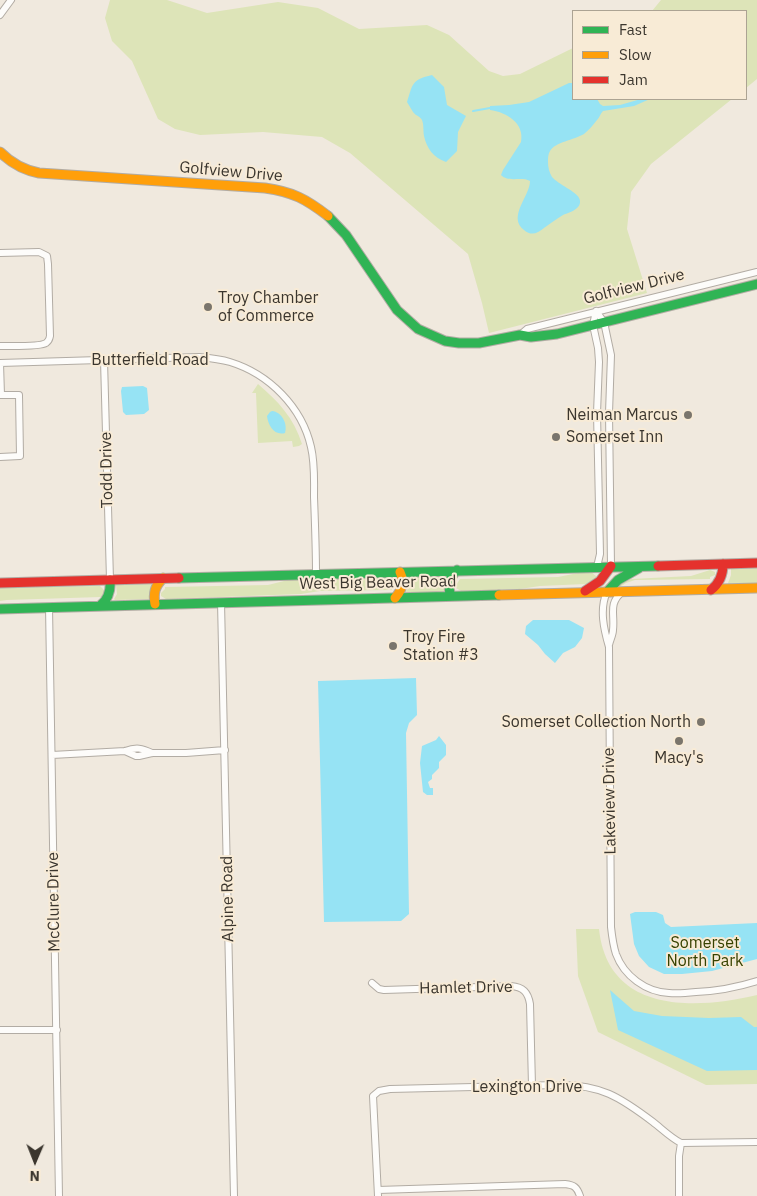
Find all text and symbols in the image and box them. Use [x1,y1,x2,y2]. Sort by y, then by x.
legend [572,10,747,100]
text: Fast [619,20,647,39]
text: Slow [619,45,652,64]
text: Jam [619,70,648,89]
street label: Golfview Drive [179,158,283,186]
street label: Golfview Drive [581,265,687,309]
place label: Troy Chamber of Commerce [218,288,318,326]
marker: Troy Chamber of Commerce [202,301,214,313]
street label: Butterfield Road [91,350,209,370]
place label: Neiman Marcus [566,405,678,425]
marker: Neiman Marcus [682,409,694,421]
place label: Somerset Inn [566,427,663,447]
marker: Somerset Inn [550,431,562,443]
street label: Todd Drive [97,432,117,508]
street label: West Big Beaver Road [299,572,457,594]
place label: Troy Fire Station #3 [403,627,479,665]
marker: Troy Fire Station #3 [387,640,399,652]
place label: Somerset Collection North [501,712,691,732]
marker: Somerset Collection North [695,716,707,728]
marker: Macy's [673,735,685,747]
street label: Lakeview Drive [599,747,621,855]
place label: Macy's [654,748,704,768]
street label: McClure Drive [44,852,64,952]
street label: Alpine Road [218,856,238,942]
park label: Somerset North Park [666,933,744,971]
street label: Hamlet Drive [419,978,513,998]
street label: Lexington Drive [472,1077,582,1097]
north arrow [10,1136,60,1186]
text: N [30,1167,40,1185]

